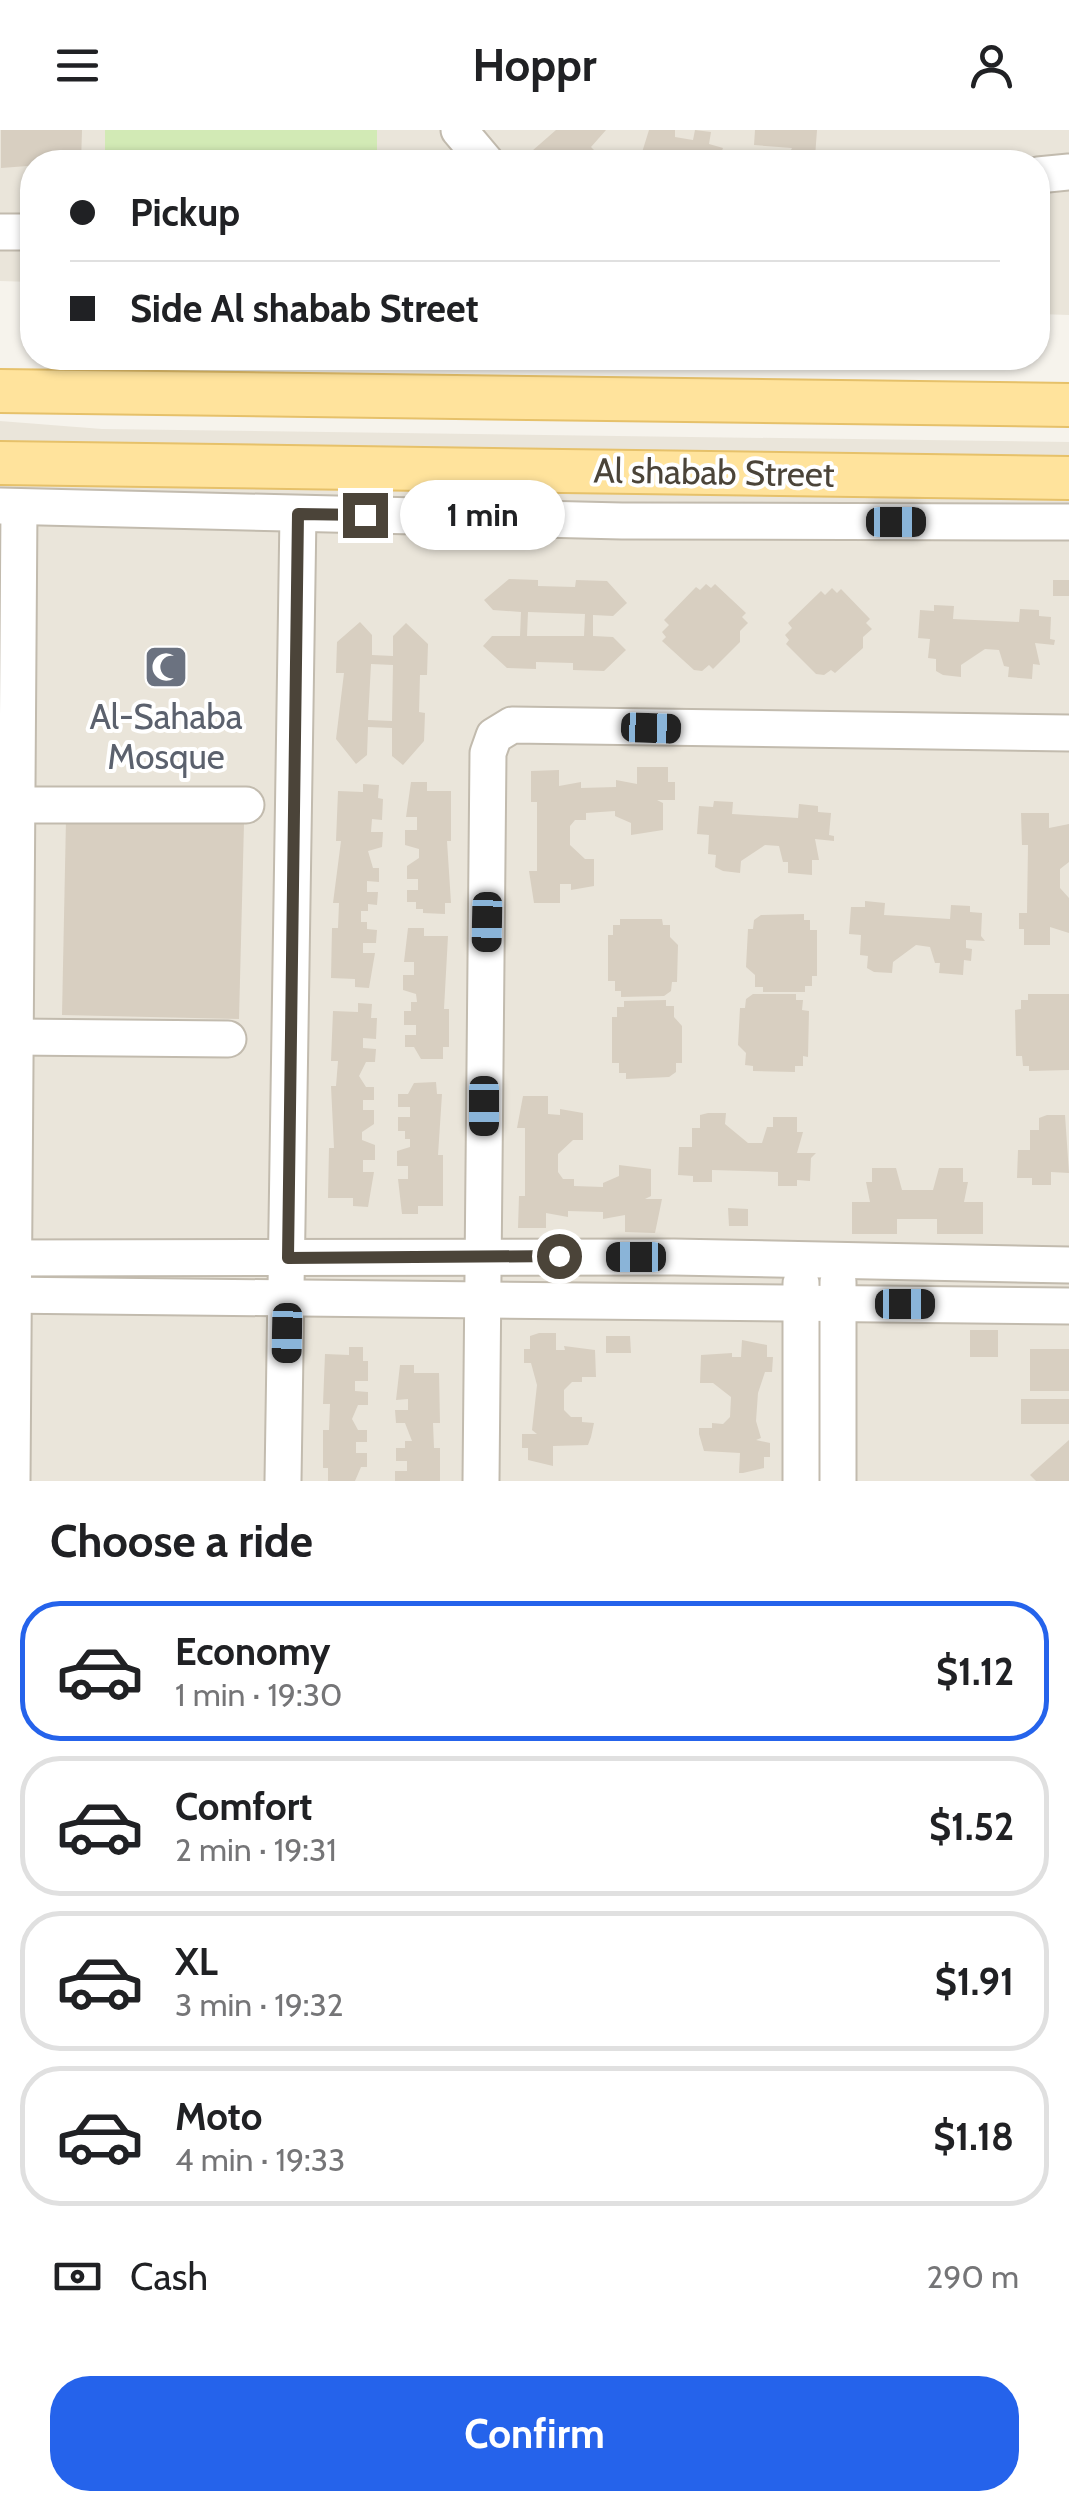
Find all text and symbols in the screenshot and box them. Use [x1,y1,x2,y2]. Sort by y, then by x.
icon: menu [50,38,105,93]
text: Hoppr [472,38,597,92]
icon: person [964,38,1019,93]
text: Pickup [130,189,240,236]
text: Side Al shabab Street [130,285,479,332]
street label: Al shabab Street [593,448,835,496]
callout: 1 min [400,480,565,550]
route end [343,493,388,538]
text: 1 min [446,495,519,534]
car [866,507,926,537]
mosque icon: Al-Sahaba Mosque [143,644,189,690]
place label: Al-Sahaba Mosque [89,695,243,778]
car [620,712,682,744]
car [471,892,503,952]
car [469,1076,499,1136]
route start [537,1234,582,1279]
car [606,1242,666,1272]
car [875,1289,935,1319]
car [271,1303,303,1363]
text: Choose a ride [50,1514,313,1568]
icon: car [55,1626,145,1716]
text: Economy [175,1628,330,1675]
text: $1.12 [936,1648,1014,1695]
text: 1 min · 19:30 [175,1675,342,1714]
icon: car [55,1781,145,1871]
text: Comfort [175,1783,312,1830]
text: $1.52 [929,1803,1014,1850]
text: 2 min · 19:31 [175,1830,337,1869]
icon: car [55,1936,145,2026]
text: XL [175,1938,218,1985]
text: $1.91 [935,1958,1014,2005]
text: 3 min · 19:32 [175,1985,344,2024]
icon: car [55,2091,145,2181]
text: Moto [175,2093,262,2140]
text: $1.18 [933,2113,1014,2160]
text: 4 min · 19:33 [175,2140,345,2179]
icon: cash [50,2249,105,2304]
text: Cash [130,2253,208,2300]
text: 290 m [926,2257,1019,2296]
button: Confirm [50,2376,1019,2491]

